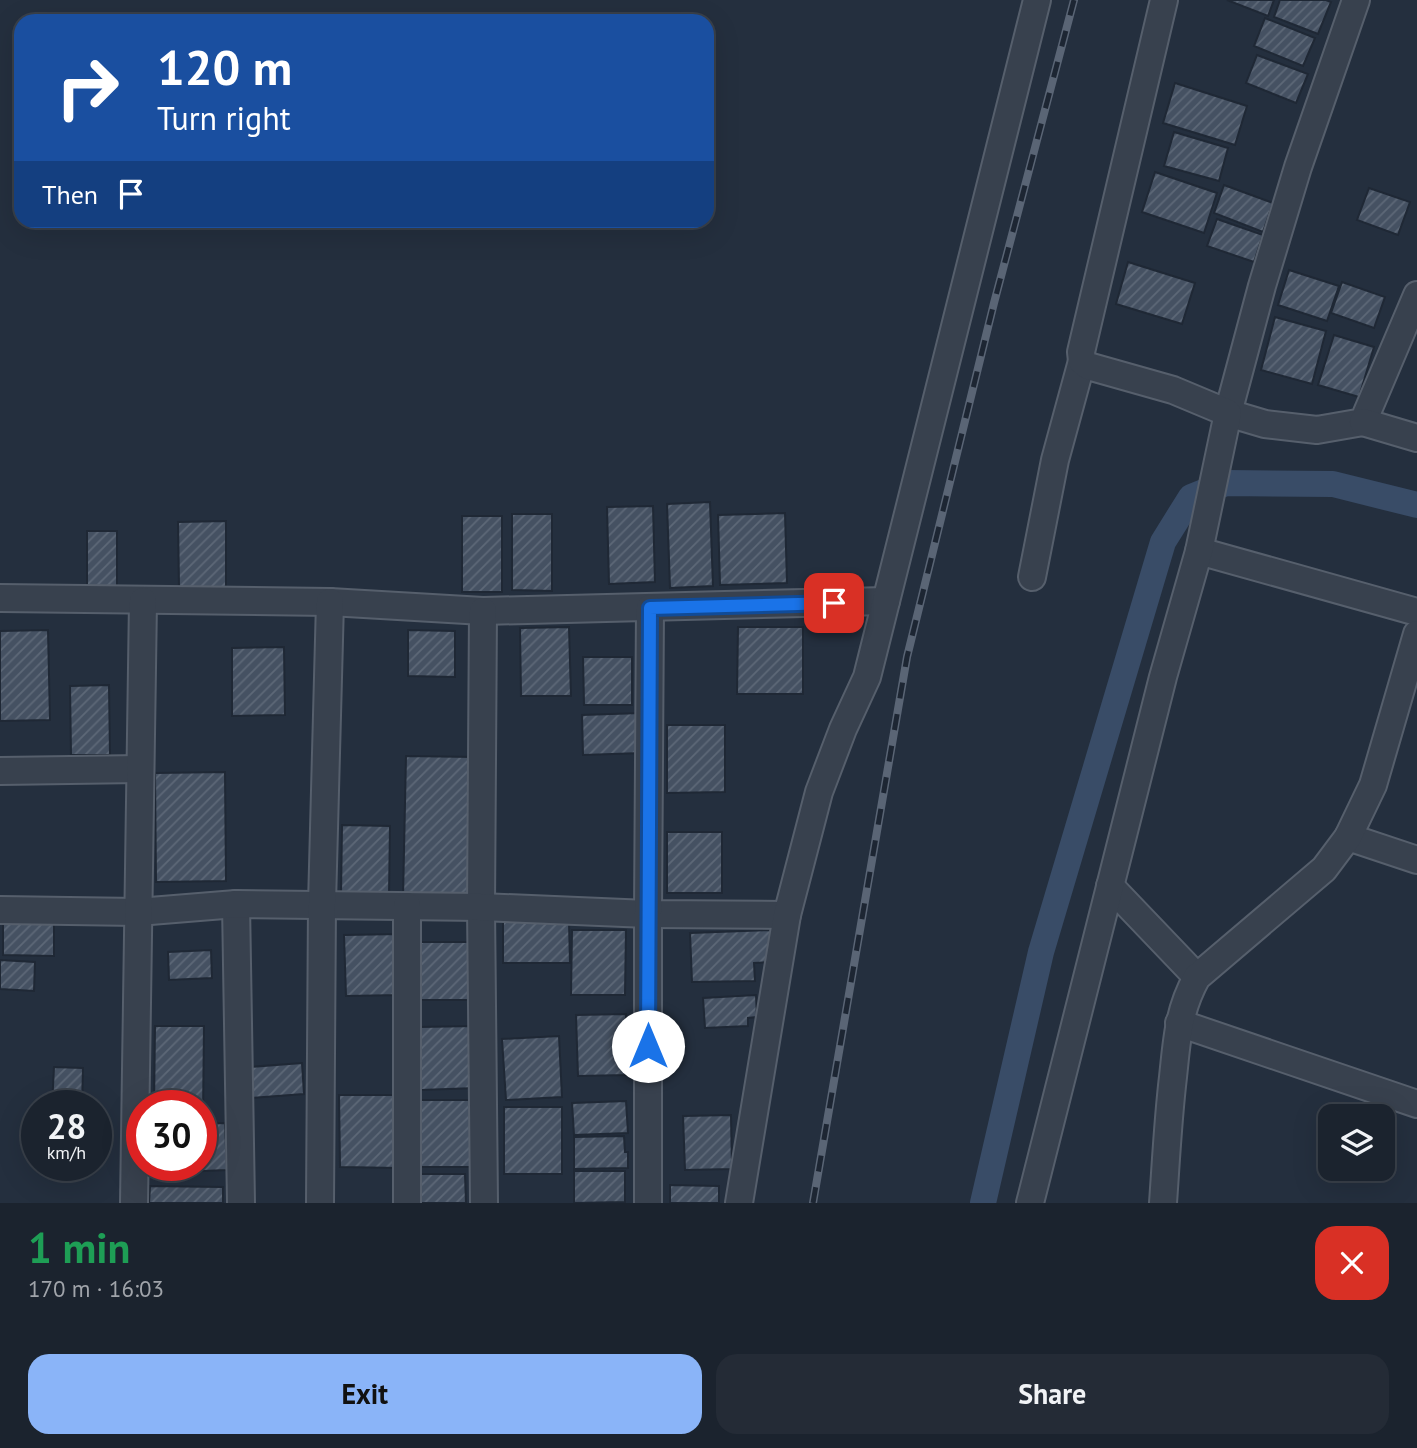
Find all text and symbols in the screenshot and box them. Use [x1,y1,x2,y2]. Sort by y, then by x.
text: 120 m [157,35,292,99]
icon: right [42,42,133,133]
text: Turn right [157,97,291,139]
icon: arrive [112,175,150,213]
text: Then [42,178,98,211]
pin [804,573,864,633]
icon: arrive [815,584,853,622]
position arrow [611,1009,685,1083]
speed limit sign: 30 [126,1090,217,1181]
text: 28 [47,1103,86,1149]
map controls [1318,1104,1395,1181]
button: layers [1318,1104,1395,1181]
text: km/h [47,1141,86,1164]
text: 1 min [28,1220,130,1275]
button: close [1315,1226,1389,1300]
text: 170 m · 16:03 [28,1274,164,1303]
button: Exit [28,1354,702,1434]
button: Share [716,1354,1389,1434]

